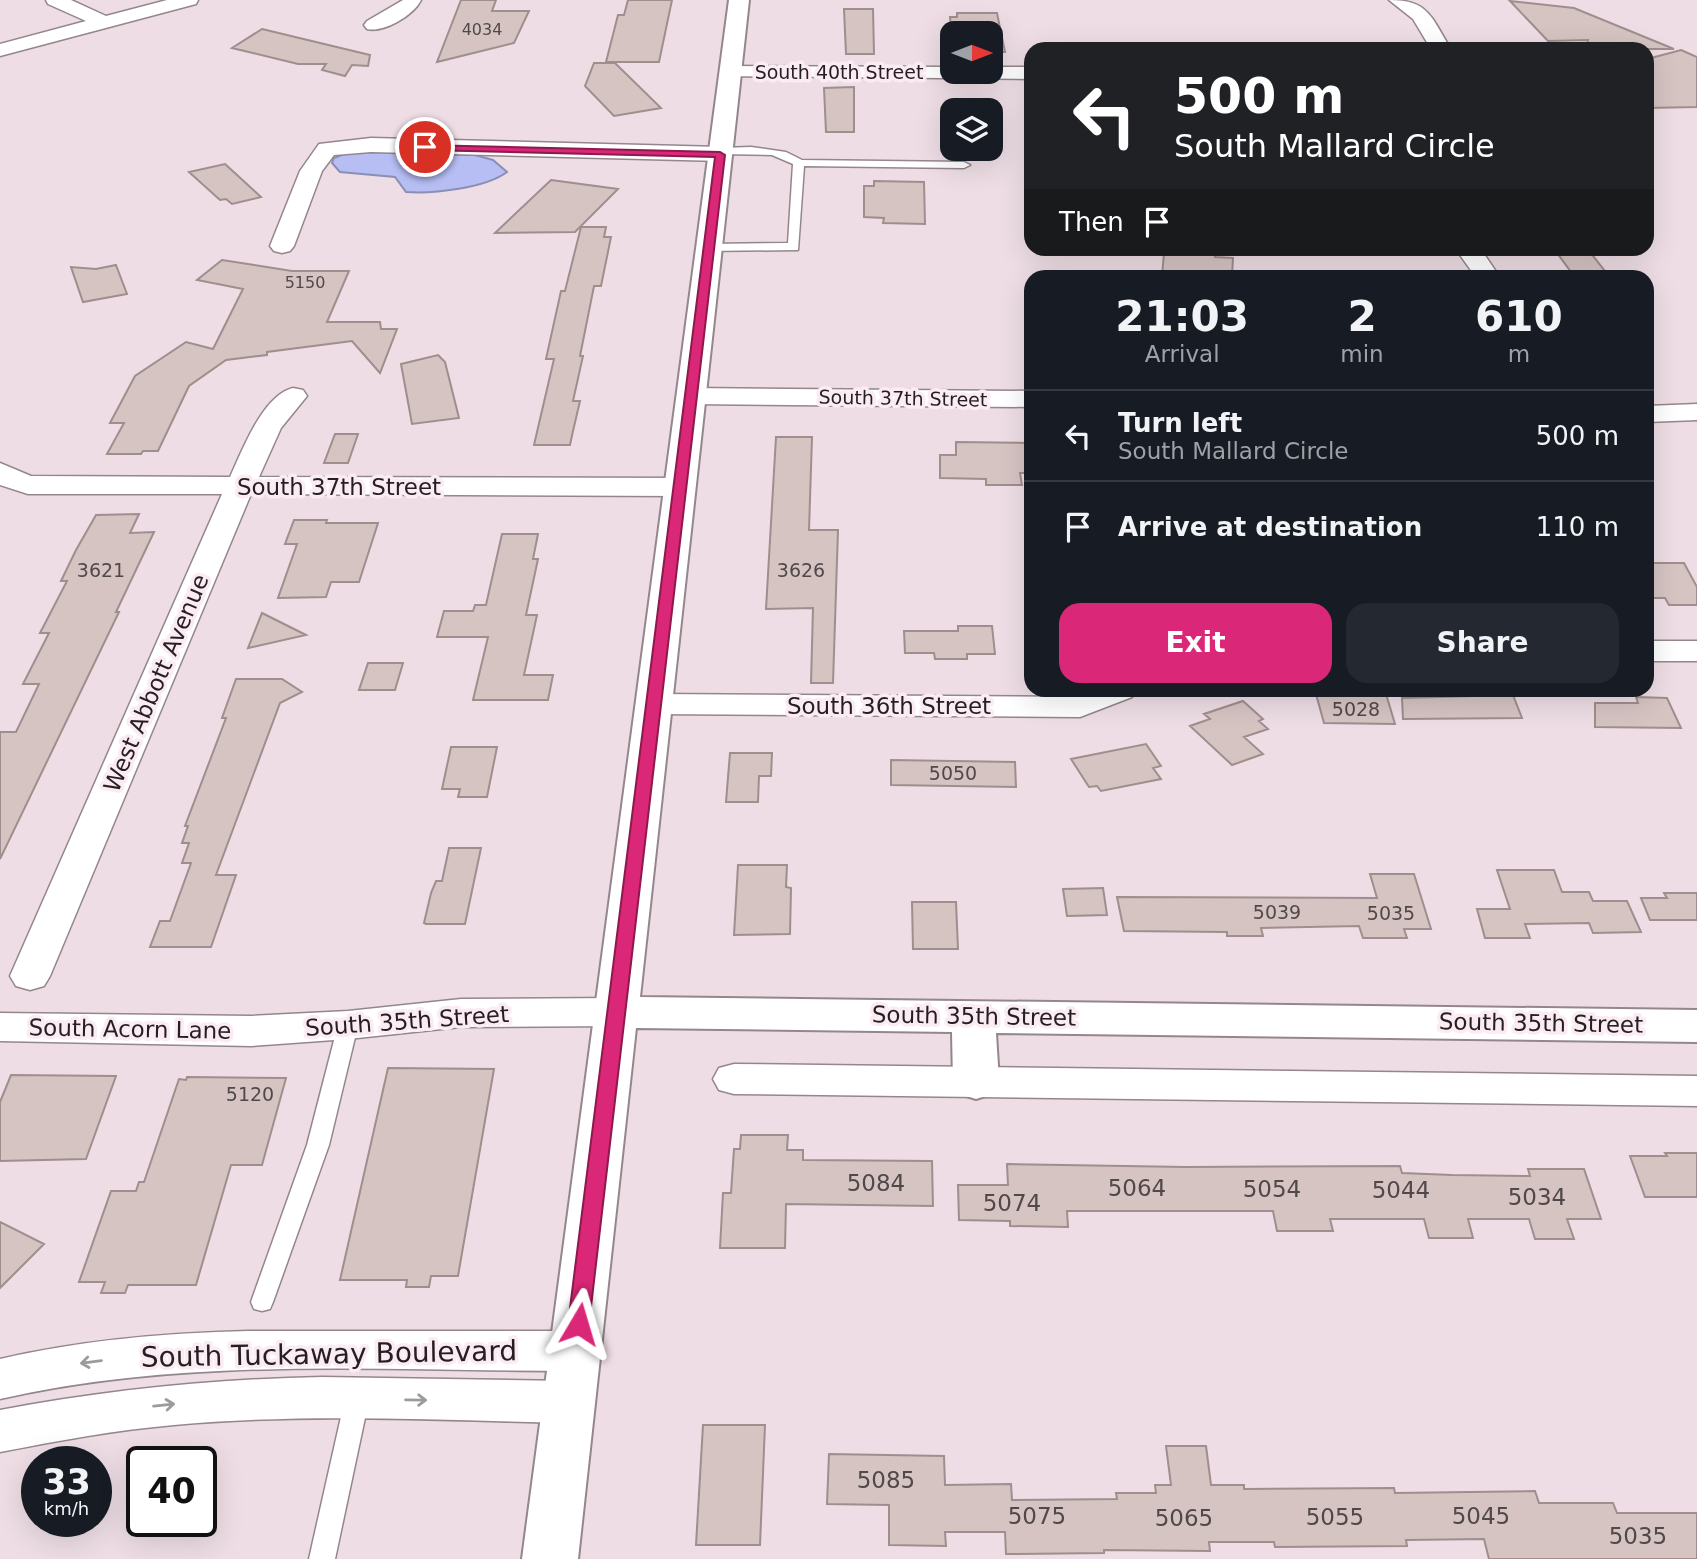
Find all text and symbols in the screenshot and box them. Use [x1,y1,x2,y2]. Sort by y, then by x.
house number: 4034 [462,20,502,39]
north arrow [940,21,1003,84]
map controls [940,21,1003,161]
street label: South 40th Street [755,61,923,83]
text: 500 m [1174,68,1344,125]
icon: left [1059,70,1150,161]
button: layers [940,98,1003,161]
pin [395,117,455,177]
text: South Mallard Circle [1174,127,1495,165]
icon: arrive [406,128,444,166]
icon: arrive [1138,203,1176,241]
text: Then [1059,207,1124,237]
house number: 5150 [285,273,325,292]
text: 21:03 [1115,292,1249,341]
text: 2 [1347,292,1377,341]
text: 610 [1475,292,1563,341]
text: Arrival [1145,341,1220,367]
text: min [1340,341,1384,367]
text: m [1508,341,1530,367]
street label: South 37th Street [818,386,988,410]
text: Turn left [1118,408,1242,438]
icon: left [1059,417,1097,455]
text: 500 m [1536,421,1619,451]
text: South Mallard Circle [1118,438,1349,464]
street label: South 37th Street [237,474,441,500]
icon: arrive [1059,508,1097,546]
text: Arrive at destination [1118,512,1422,542]
text: 110 m [1536,512,1619,542]
house number: 3621 [77,559,125,581]
house number: 3626 [777,559,825,581]
street label: West Abbott Avenue [98,570,214,796]
button: Exit [1059,603,1332,683]
button: Share [1346,603,1619,683]
street label: South 36th Street [787,693,991,719]
house number: 5028 [1332,698,1380,720]
house number: 5050 [929,762,977,784]
house number: 5039 [1253,901,1301,923]
house number: 5035 [1367,902,1415,924]
street label: South 35th Street [304,1001,510,1041]
street label: South 35th Street [872,1001,1076,1031]
street label: South 35th Street [1439,1008,1643,1038]
street label: South Acorn Lane [28,1014,232,1044]
house number: 5120 [226,1083,274,1105]
house number: 5084 [847,1170,905,1196]
house number: 5064 [1108,1175,1166,1201]
house number: 5054 [1243,1176,1301,1202]
house number: 5044 [1372,1177,1430,1203]
house number: 5034 [1508,1184,1566,1210]
house number: 5074 [983,1190,1041,1216]
position arrow [542,1287,616,1361]
street label: South Tuckaway Boulevard [141,1334,517,1374]
one-way arrow [81,1356,103,1369]
one-way arrow [404,1393,427,1406]
one-way arrow [152,1399,175,1412]
speed limit sign: 40 [126,1446,217,1537]
text: 33 [42,1462,91,1502]
house number: 5085 [857,1467,915,1493]
text: km/h [44,1498,89,1519]
house number: 5075 [1008,1503,1066,1529]
house number: 5045 [1452,1503,1510,1529]
house number: 5055 [1306,1504,1364,1530]
house number: 5065 [1155,1505,1213,1531]
house number: 5035 [1609,1523,1667,1549]

